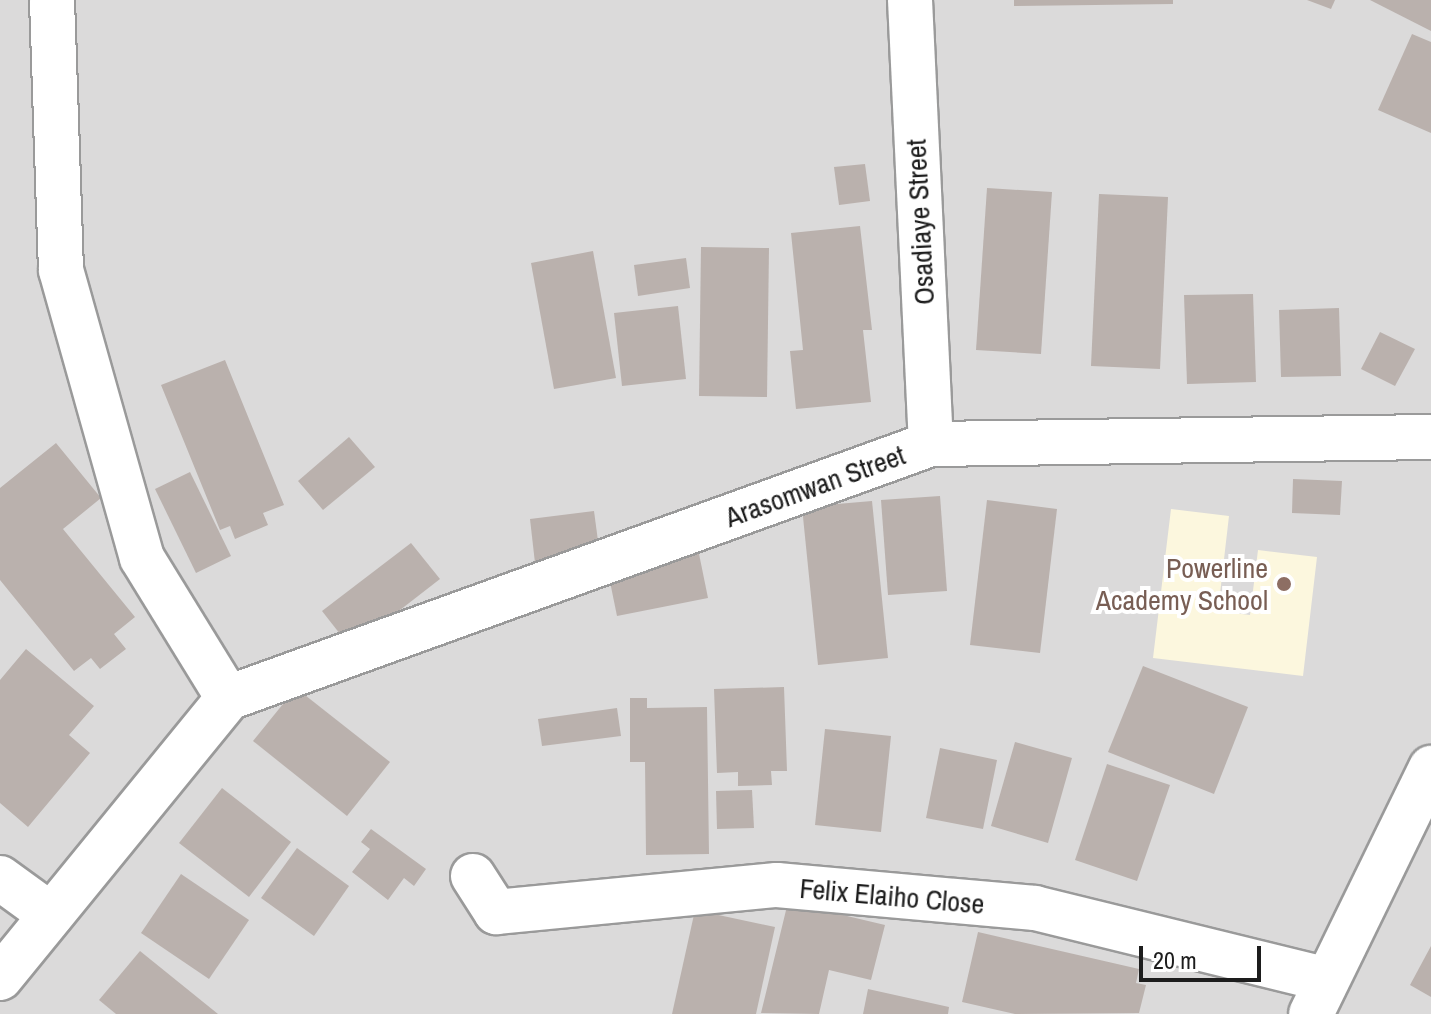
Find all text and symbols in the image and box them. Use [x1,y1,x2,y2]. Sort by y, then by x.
street label: Osadiaye Street [899,138,941,306]
street label: Arasomwan Street [721,438,909,534]
place label: Powerline Academy School [1096,551,1268,617]
marker: Powerline Academy School [1275,575,1293,593]
street label: Felix Elaiho Close [798,871,986,921]
scale bar [1143,930,1265,980]
text: 20 m [1153,944,1197,976]

